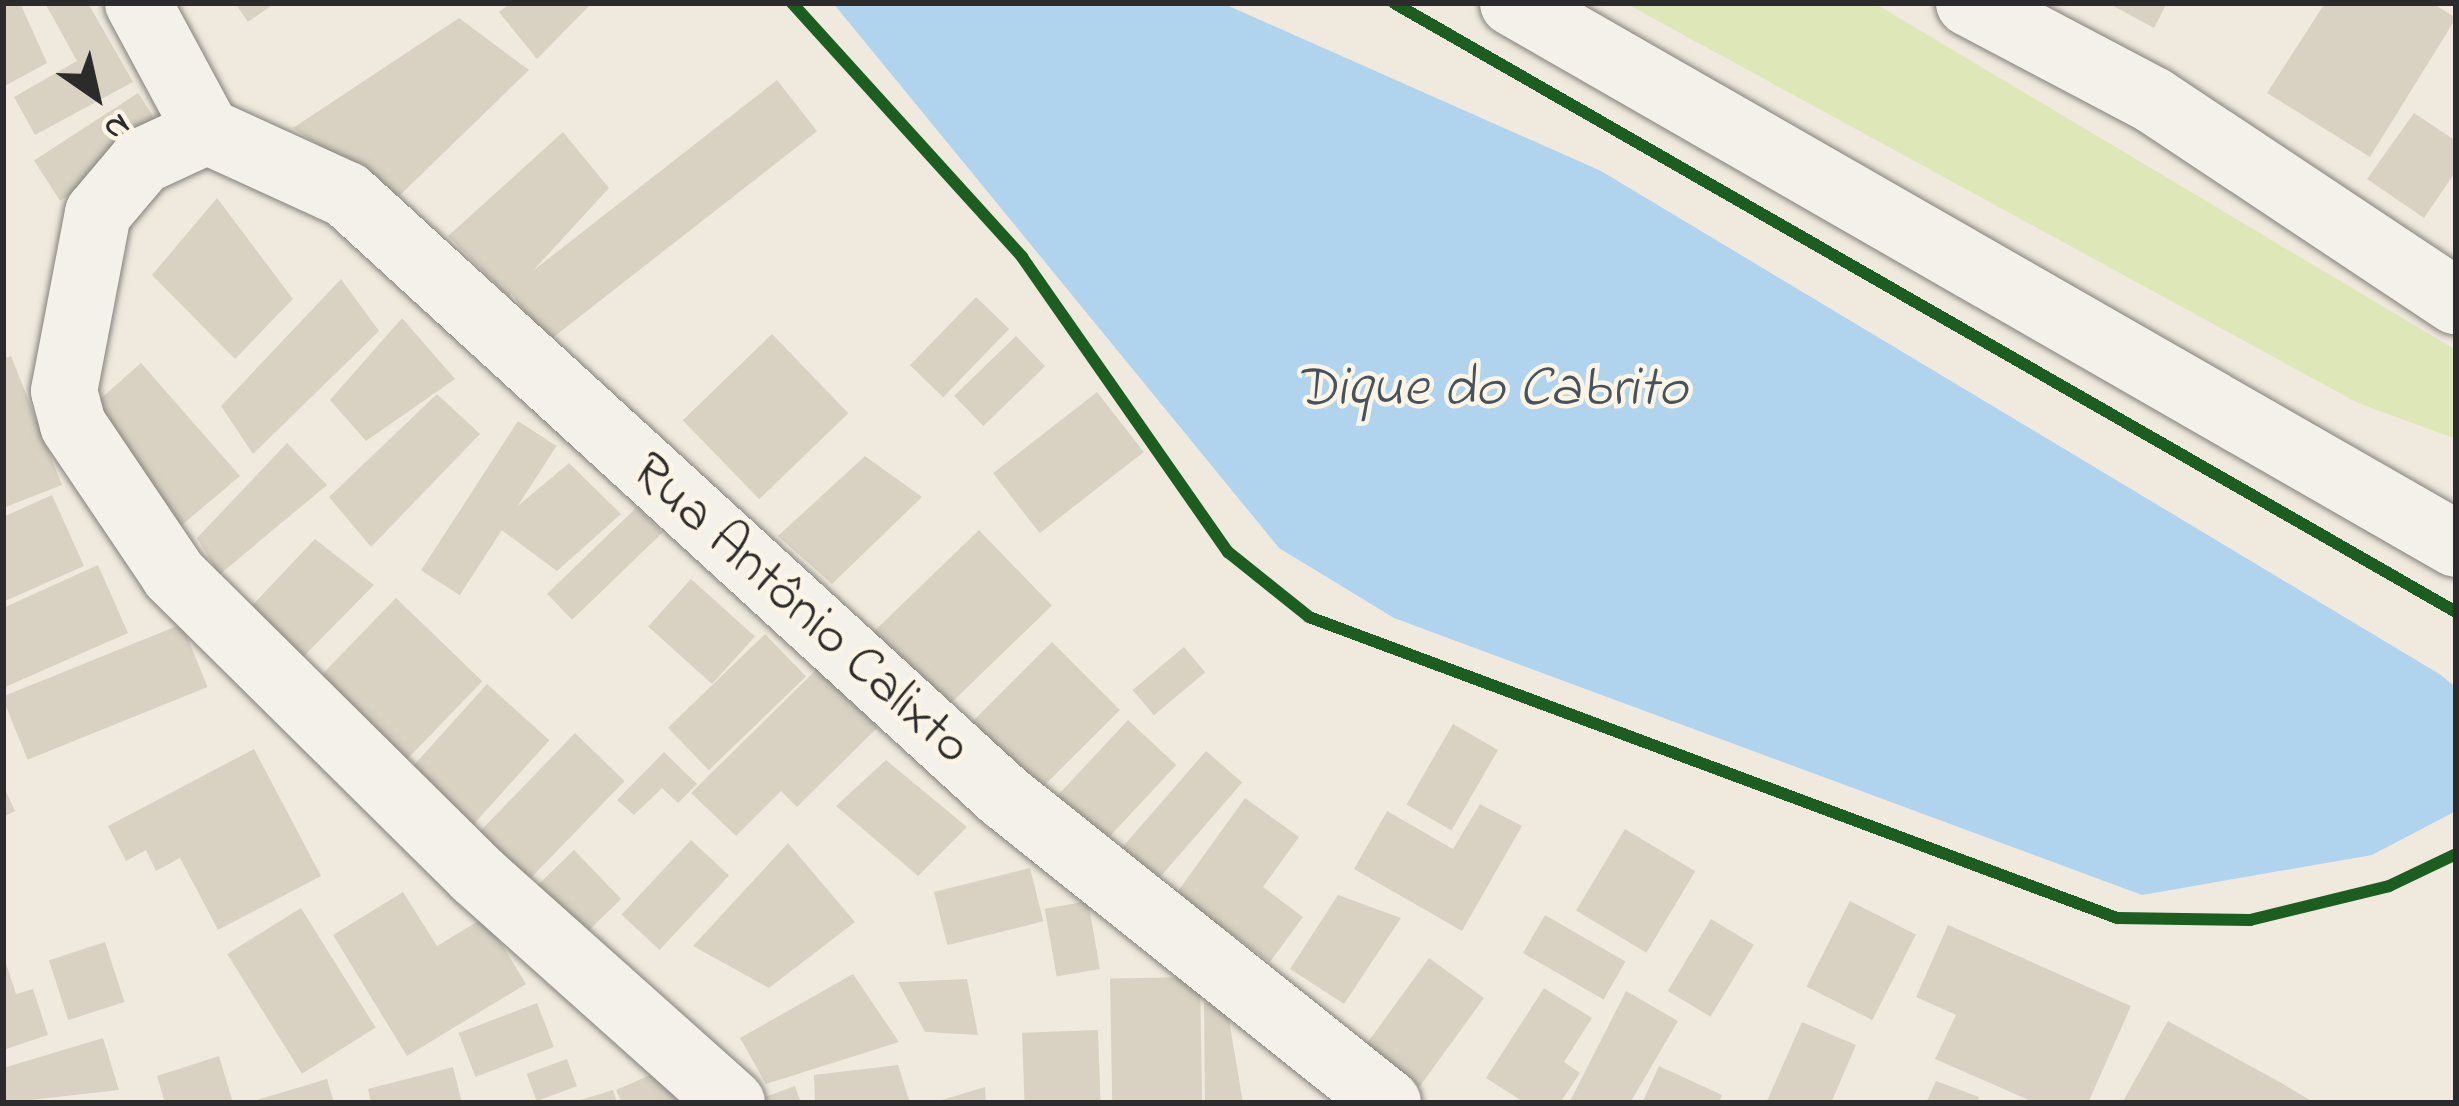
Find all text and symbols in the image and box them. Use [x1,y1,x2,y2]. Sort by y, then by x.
north arrow [36,36,156,156]
text: N [93,100,139,152]
water label: Dique do Cabrito [1295,357,1687,425]
street label: Rua Antônio Calixto [617,440,983,780]

